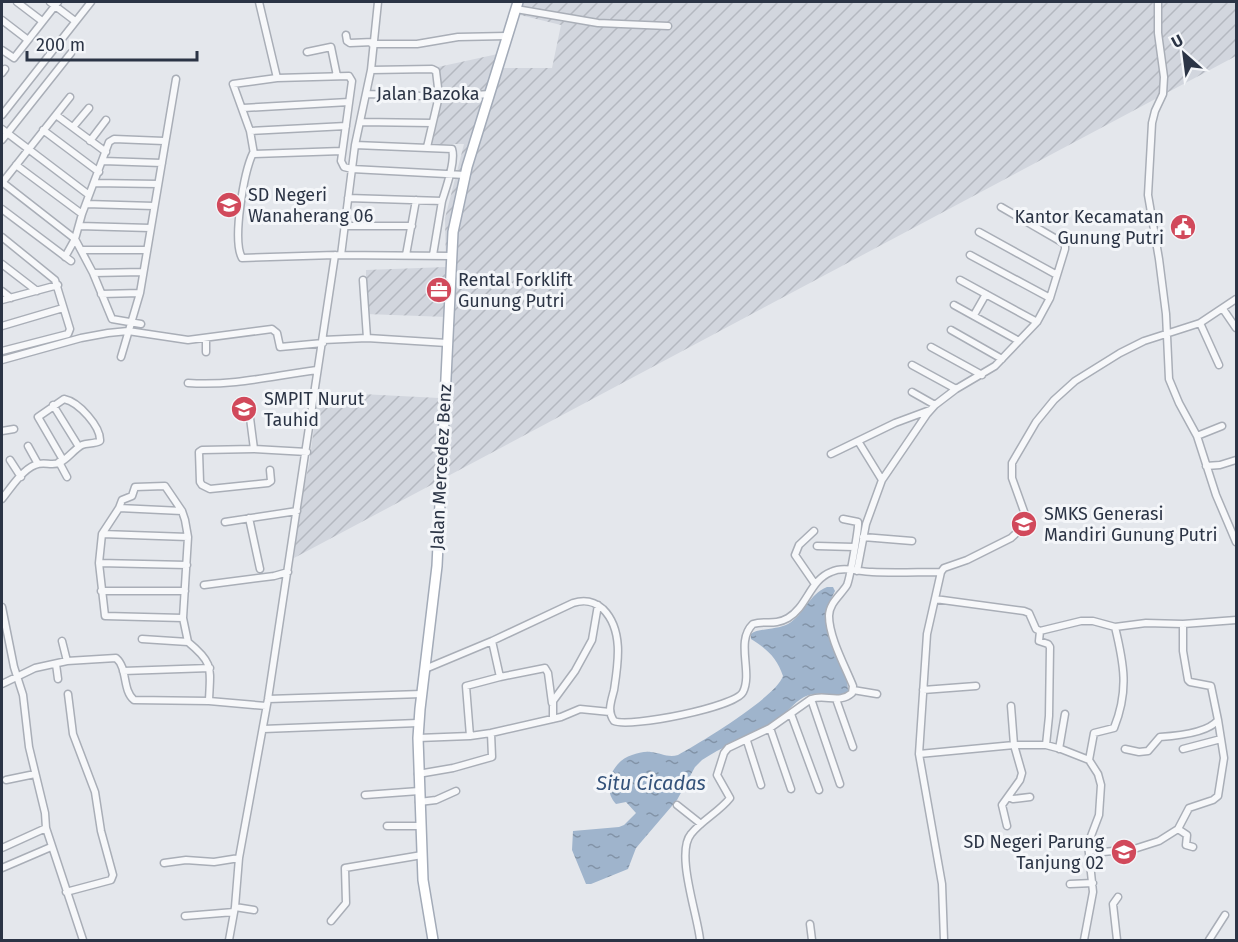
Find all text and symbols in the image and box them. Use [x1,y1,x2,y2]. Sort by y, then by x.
scale bar [27,24,196,62]
north arrow [1154,24,1214,84]
text: U [1168,30,1186,52]
text: 200 m [36,34,85,56]
street label: Jalan Bazoka [376,83,480,105]
place label: SD Negeri Wanaherang 06 [248,184,373,227]
school or university icon: SD Negeri Wanaherang 06 [214,190,244,220]
place label: Kantor Kecamatan Gunung Putri [1014,206,1164,249]
public building icon: Kantor Kecamatan Gunung Putri [1168,212,1198,242]
place label: Rental Forklift Gunung Putri [458,269,573,312]
office icon: Rental Forklift Gunung Putri [424,275,454,305]
street label: Jalan Mercedez Benz [426,383,456,550]
place label: SMPIT Nurut Tauhid [264,388,365,431]
school or university icon: SMPIT Nurut Tauhid [229,394,259,424]
place label: SMKS Generasi Mandiri Gunung Putri [1044,503,1217,546]
school or university icon: SMKS Generasi Mandiri Gunung Putri [1009,509,1039,539]
water label: Situ Cicadas [595,771,706,795]
place label: SD Negeri Parung Tanjung 02 [963,831,1105,874]
school or university icon: SD Negeri Parung Tanjung 02 [1109,837,1139,867]

